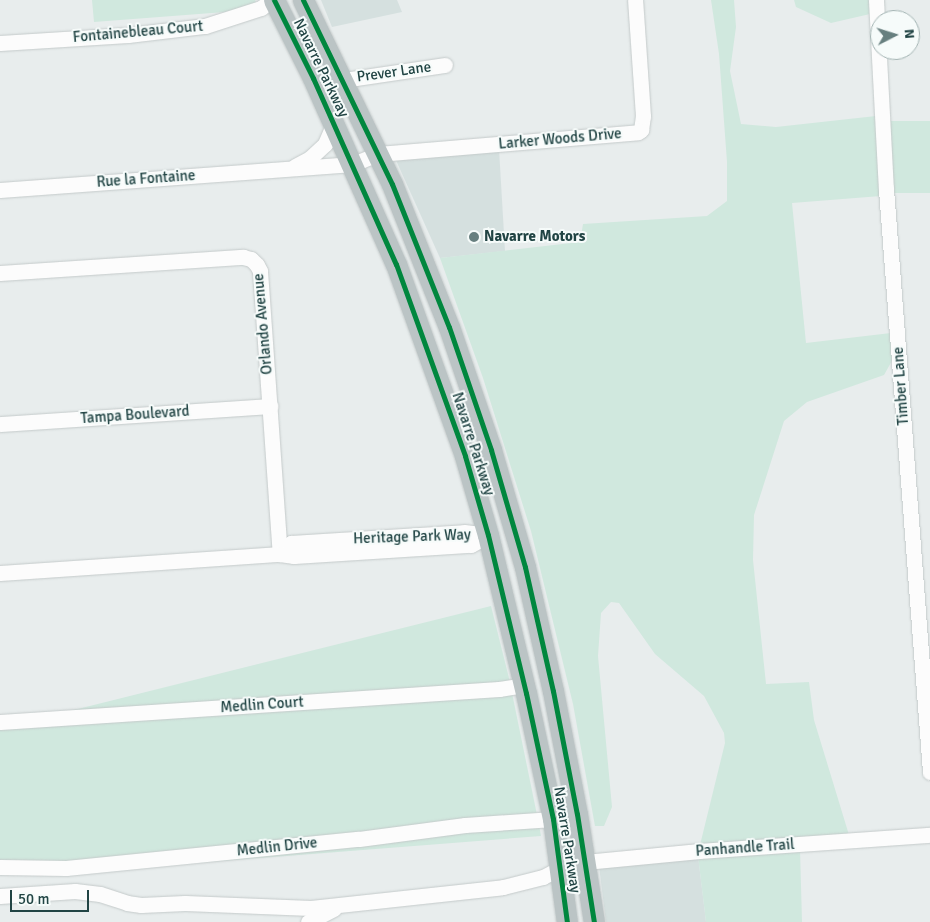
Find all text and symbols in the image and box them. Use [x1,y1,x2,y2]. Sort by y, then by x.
north arrow [870,10,920,60]
street label: Navarre Parkway [289,16,353,120]
street label: Fontainebleau Court [72,17,204,47]
text: N [901,28,918,39]
street label: Prever Lane [356,58,432,86]
street label: Larker Woods Drive [498,125,622,153]
street label: Rue la Fontaine [96,167,196,191]
place label: Navarre Motors [484,228,585,246]
marker: Navarre Motors [468,231,480,243]
street label: Orlando Avenue [250,273,276,375]
street label: Timber Lane [889,346,913,426]
street label: Navarre Parkway [448,390,498,498]
street label: Tampa Boulevard [80,402,190,428]
street label: Heritage Park Way [353,526,471,548]
street label: Medlin Court [220,693,304,717]
street label: Navarre Parkway [550,786,584,894]
street label: Medlin Drive [236,834,318,860]
street label: Panhandle Trail [695,836,795,860]
scale bar [12,880,91,912]
text: 50 m [18,890,49,908]

